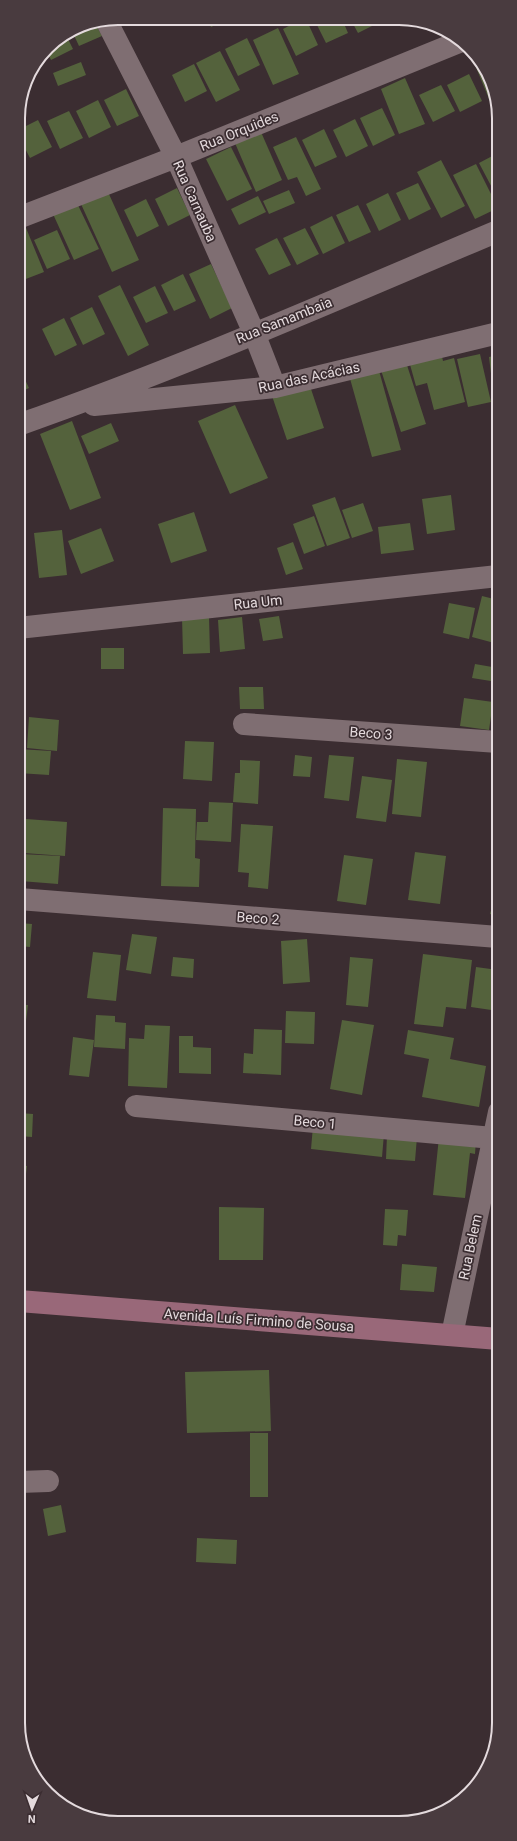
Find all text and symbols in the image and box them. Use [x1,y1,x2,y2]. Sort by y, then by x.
street label: Rua Orquides [197,108,281,154]
street label: Rua Carnauba [170,158,220,244]
street label: Rua Samambaia [234,293,334,347]
street label: Rua das Acácias [257,358,361,396]
street label: Rua Um [233,591,283,613]
street label: Beco 3 [349,724,393,742]
street label: Beco 2 [236,909,280,927]
street label: Beco 1 [293,1112,337,1132]
street label: Rua Belem [455,1213,485,1281]
street label: Avenida Luís Firmino de Sousa [163,1305,355,1335]
north arrow [12,1789,52,1829]
text: N [27,1812,36,1825]

